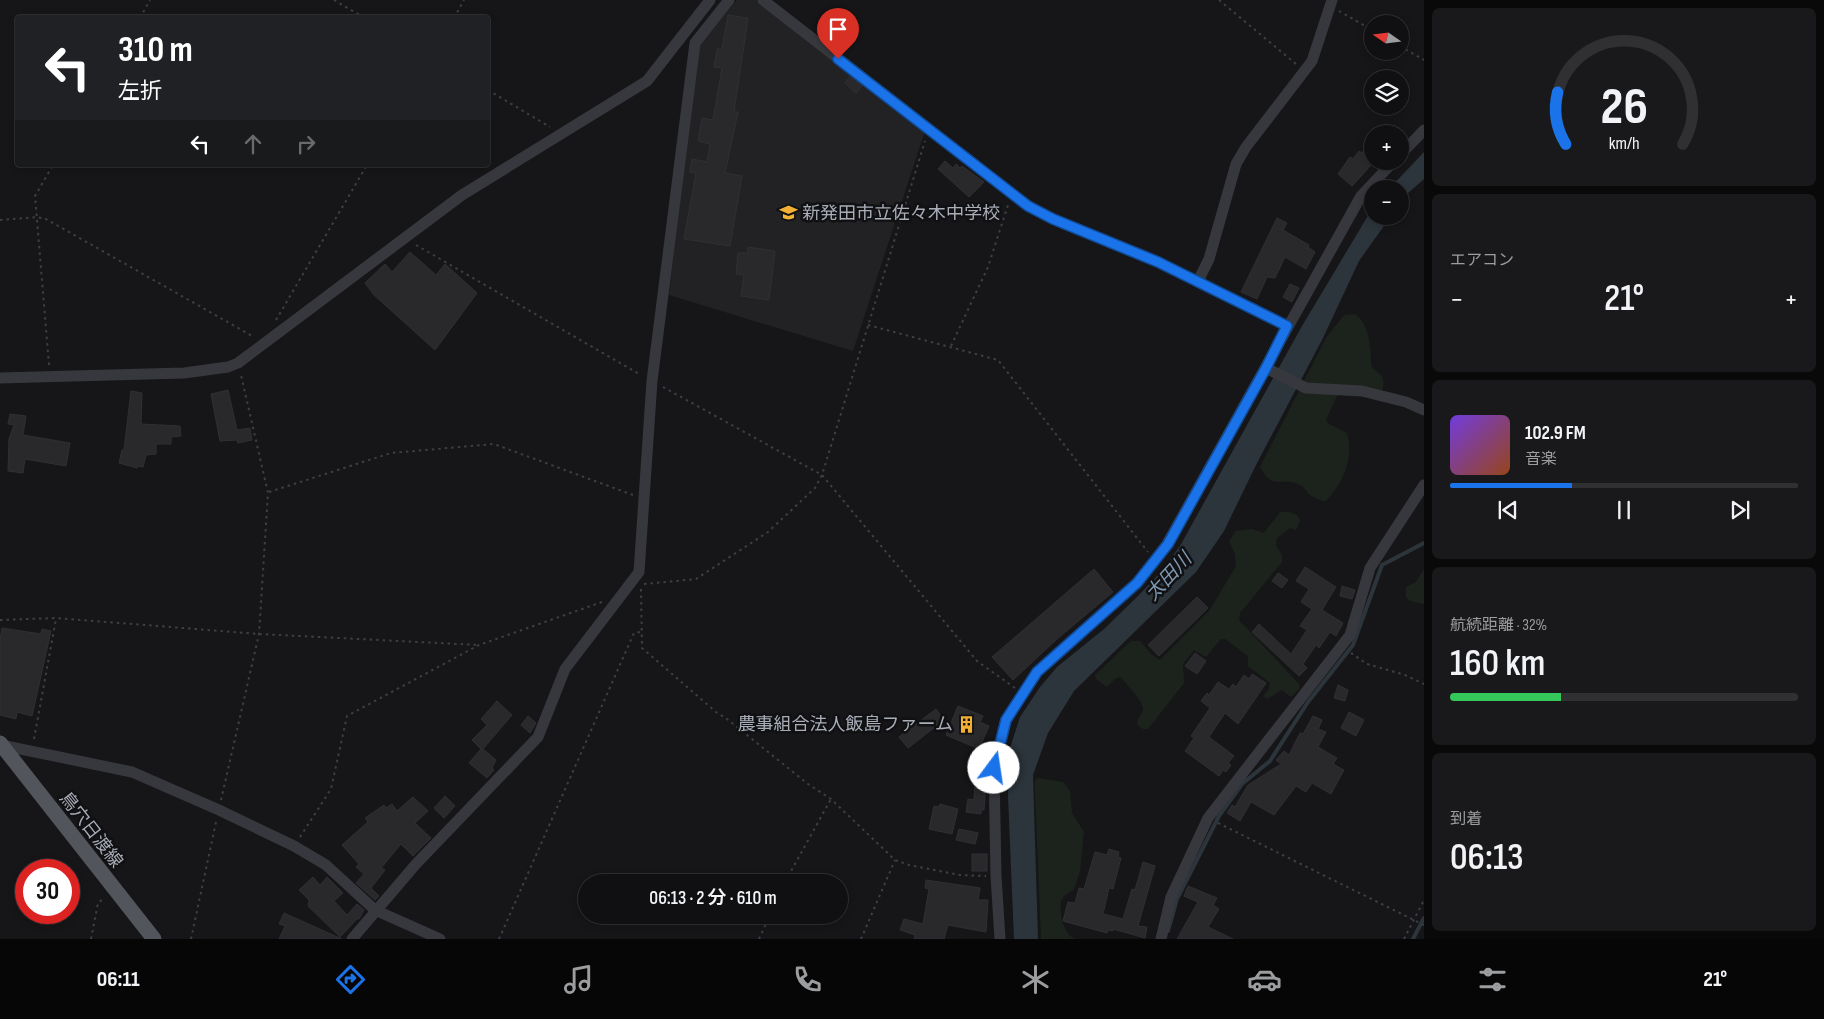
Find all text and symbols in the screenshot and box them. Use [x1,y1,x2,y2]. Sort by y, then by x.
pin [817,8,859,59]
icon: arrive [824,15,852,43]
north arrow [1364,15,1409,60]
map controls [1364,15,1409,225]
text: 310 m [118,29,193,72]
icon: left [35,35,100,100]
button: layers [1364,70,1409,115]
text: 26 [1600,76,1648,139]
text: 左折 [118,78,162,105]
button: + [1364,125,1409,170]
icon: left [186,130,214,158]
icon: ahead [239,130,267,158]
icon: right [292,130,320,158]
text: km/h [1609,133,1639,154]
button: − [1364,180,1409,225]
school or university icon: 新発田市立佐々木中学校 [778,203,798,223]
place label: 新発田市立佐々木中学校 [802,203,1000,224]
text: エアコン [1450,251,1514,270]
text: 21° [1604,276,1644,321]
text: − [1450,283,1464,316]
text: + [1784,283,1798,316]
text: 102.9 FM [1525,422,1586,445]
text: 音楽 [1525,450,1557,469]
icon: previous [1494,496,1522,524]
icon: pause [1610,496,1638,524]
icon: next [1726,496,1754,524]
water label: 太田川 [1141,547,1198,606]
text: 航続距離 · 32% [1450,616,1547,635]
text: 160 km [1450,641,1545,686]
place label: 農事組合法人飯島ファーム [738,714,953,735]
building icon: 農事組合法人飯島ファーム [957,714,977,734]
position arrow [967,741,1019,793]
street label: 鳥穴日渡線 [55,788,127,872]
text: 到着 [1450,810,1482,829]
text: 06:13 [1450,835,1524,880]
speed limit sign: 30 [15,859,80,924]
text: 06:13 · 2 分 · 610 m [649,887,777,910]
icon: directions [333,962,368,997]
icon: music [561,962,596,997]
icon: phone [790,962,825,997]
icon: climate [1018,962,1053,997]
icon: car [1247,962,1282,997]
icon: filters [1475,962,1510,997]
text: 06:11 [97,966,140,993]
text: 21° [1703,966,1727,993]

